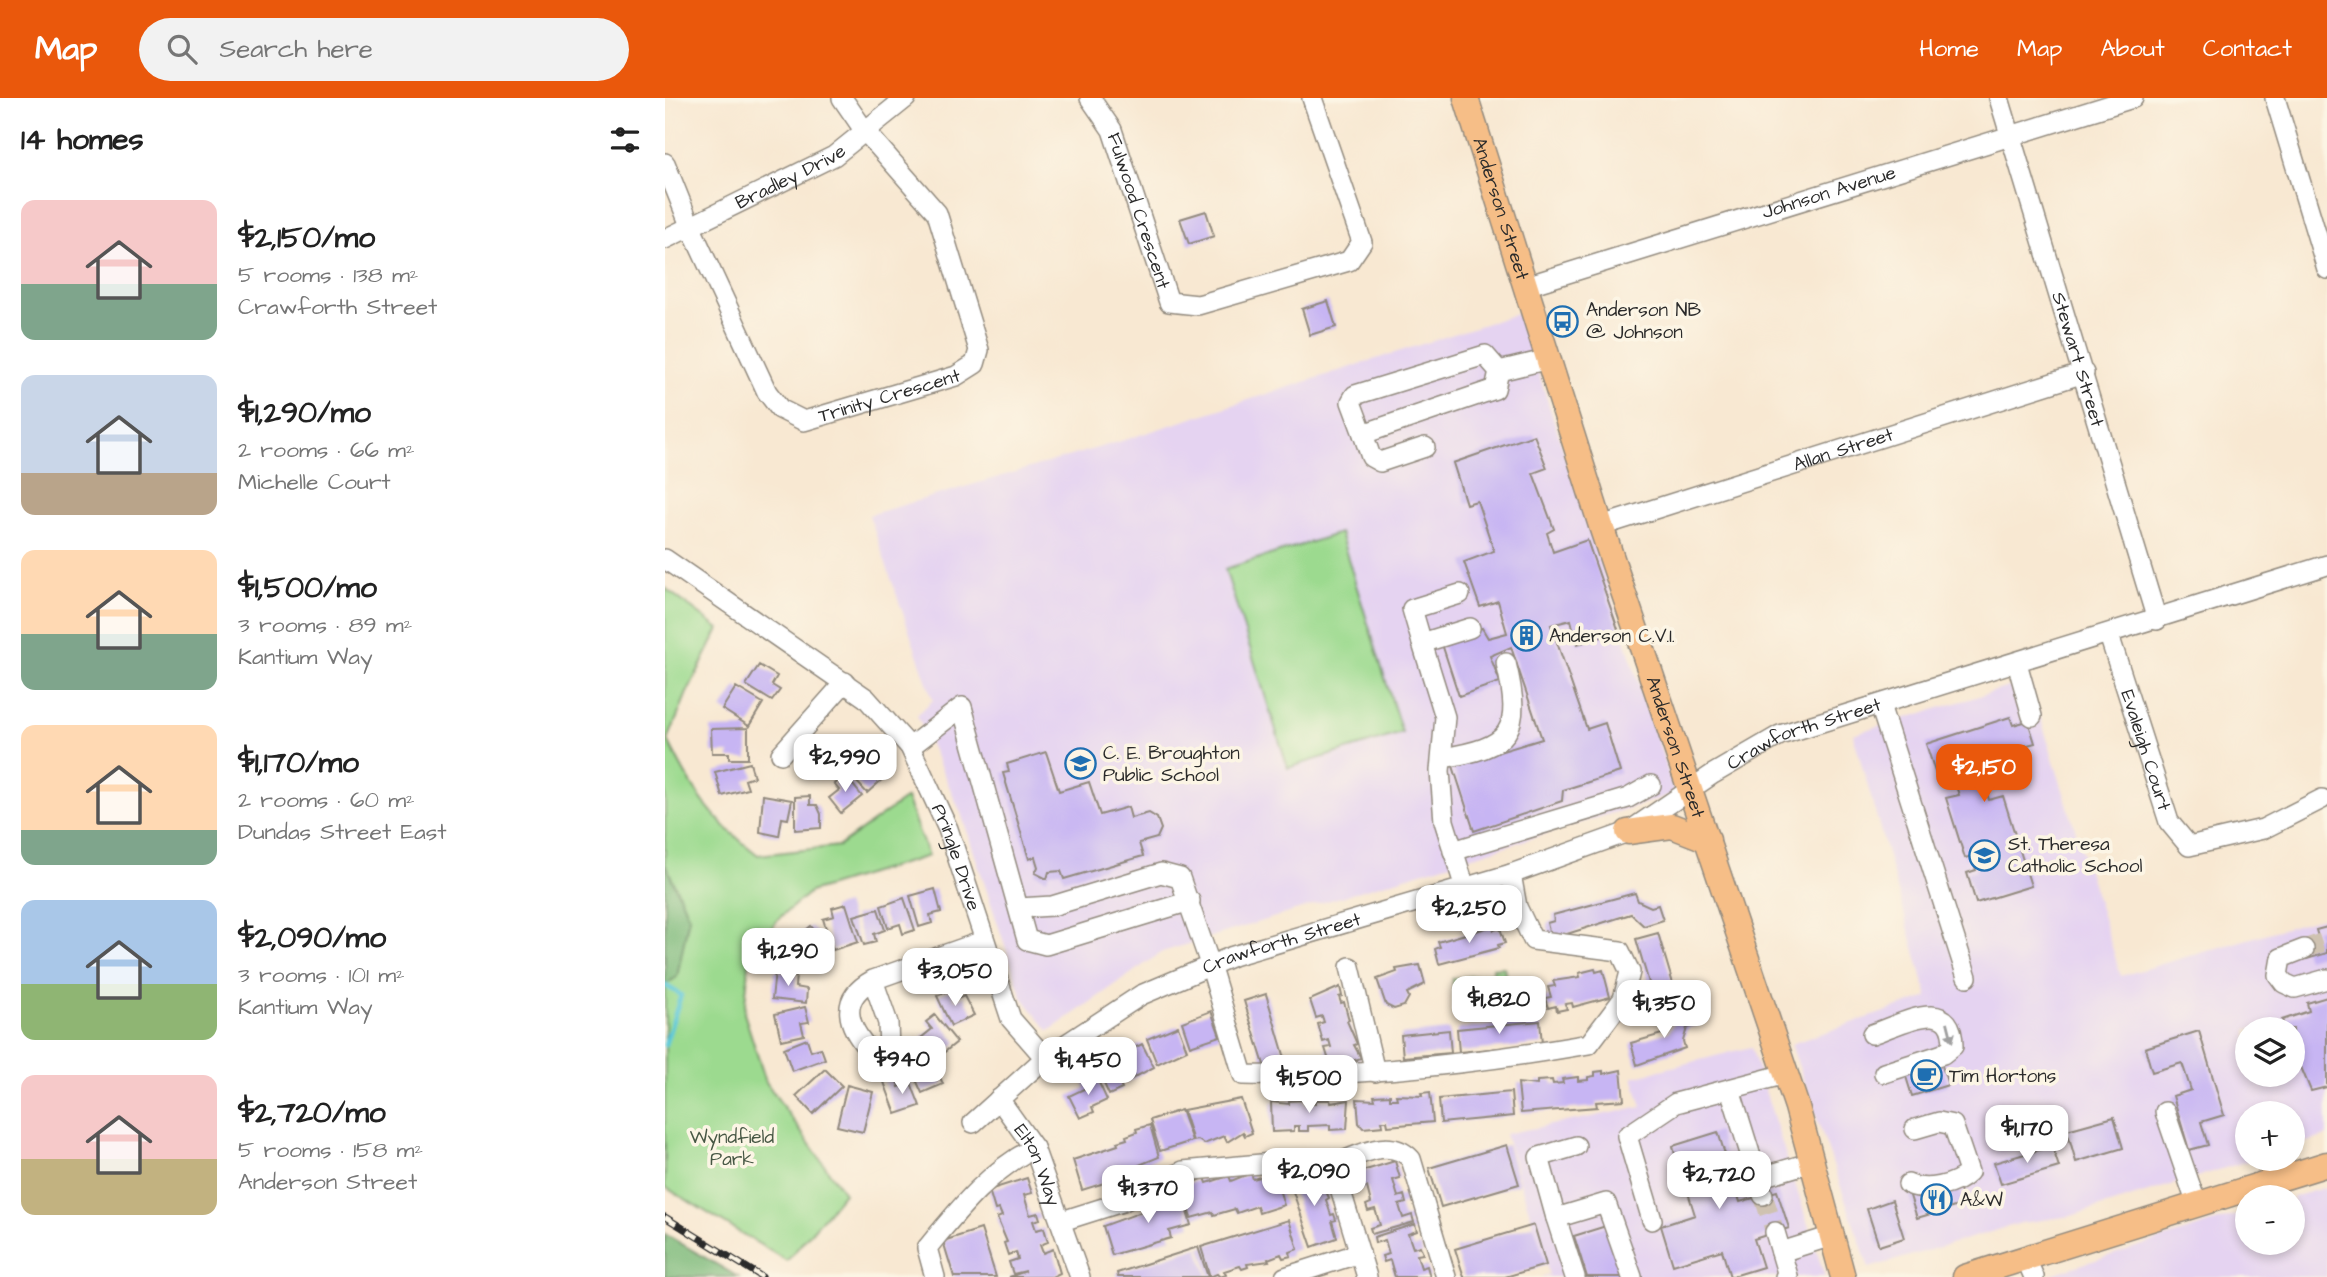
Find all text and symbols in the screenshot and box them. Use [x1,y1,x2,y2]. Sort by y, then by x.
search box [139,18,629,81]
text: Map [35,26,97,72]
icon: search [163,30,201,68]
text: Search here [219,31,373,67]
text: Home [1919,32,1979,66]
text: Map [2017,32,2062,66]
text: About [2100,32,2165,66]
text: Contact [2203,32,2292,66]
text: 14 homes [21,119,144,161]
icon: filters [606,121,644,159]
street label: Fulwood Crescent [1100,129,1177,293]
street label: Anderson Street [1466,134,1536,284]
street label: Bradley Drive [731,138,852,216]
street label: Johnson Avenue [1759,159,1899,226]
text: $2,150/mo [238,217,375,259]
icon: home [77,228,161,312]
text: 5 rooms · 138 m² [238,259,418,291]
street label: Stewart Street [2045,289,2111,430]
text: Crawforth Street [238,291,437,323]
place label: Anderson NB @ Johnson [1586,297,1701,346]
bus stop icon: Anderson NB @ Johnson [1546,304,1580,338]
street label: Trinity Crescent [815,362,964,429]
text: $1,290/mo [238,392,371,434]
icon: home [77,403,161,487]
street label: Allan Street [1790,421,1897,478]
text: 2 rooms · 66 m² [238,434,415,466]
text: Michelle Court [238,466,391,498]
text: $1,500/mo [238,567,377,609]
icon: home [77,578,161,662]
text: 3 rooms · 89 m² [238,609,412,641]
building icon: Anderson C.V.I. [1509,619,1543,653]
place label: Anderson C.V.I. [1549,623,1675,650]
text: Kantium Way [238,641,373,673]
street label: Anderson Street [1639,672,1712,822]
street label: Evaleigh Court [2114,686,2178,815]
street label: Crawforth Street [1722,691,1885,777]
pin: $2,990 [788,734,902,794]
place label: C. E. Broughton Public School [1103,740,1240,789]
text: $2,990 [810,741,880,773]
text: $1,170/mo [238,742,359,784]
pin: $2,150 [1927,744,2041,804]
school or university icon: C. E. Broughton Public School [1063,747,1097,781]
text: $2,150 [1952,751,2016,783]
icon: home [77,753,161,837]
text: 2 rooms · 60 m² [238,784,415,816]
street label: Pringle Drive [925,799,988,914]
text: Dundas Street East [238,816,447,848]
place label: St. Theresa Catholic School [2008,831,2142,880]
school or university icon: St. Theresa Catholic School [1968,838,2002,872]
pin: $2,250 [1412,886,1526,945]
text: $2,250 [1432,892,1506,924]
street label: Crawforth Street [1198,905,1364,981]
text: $2,090/mo [238,917,386,959]
icon: home [77,928,161,1012]
pin: $1,290 [731,928,845,988]
text: $1,290 [758,935,818,967]
pin: $3,050 [898,948,1012,1008]
text: $3,050 [918,955,992,987]
text: 3 rooms · 101 m² [238,959,405,991]
pin: $1,820 [1442,976,1556,1036]
pin: $1,350 [1607,981,1721,1040]
text: $1,820 [1468,983,1530,1015]
text: $1,350 [1633,987,1695,1019]
text: Kantium Way [238,991,373,1023]
map controls [2235,1017,2305,1255]
button: layers [2235,1017,2305,1087]
one-way arrow [1945,1022,1956,1044]
pin: $940 [861,1037,943,1096]
pin: $1,450 [1031,1038,1145,1097]
text: $940 [874,1043,930,1075]
text: $1,450 [1055,1044,1121,1076]
pin: $1,500 [1252,1056,1366,1115]
cafe icon: Tim Hortons [1909,1059,1943,1093]
text: $1,500 [1276,1062,1342,1094]
place label: Tim Hortons [1949,1063,2056,1090]
text: $2,720/mo [238,1092,386,1134]
button: + [2235,1101,2305,1171]
icon: home [77,1103,161,1187]
pin: $1,170 [1970,1105,2084,1165]
text: $1,170 [2001,1112,2053,1144]
street label: Elton Way [1007,1118,1067,1211]
park label: Wyndfield Park [690,1124,775,1173]
text: 5 rooms · 158 m² [238,1134,423,1166]
pin: $2,090 [1257,1148,1371,1208]
pin: $2,720 [1662,1152,1776,1211]
text: $2,090 [1278,1155,1350,1187]
text: $2,720 [1683,1158,1755,1190]
text: Anderson Street [238,1166,417,1198]
pin: $1,370 [1091,1166,1205,1225]
text: $1,370 [1118,1172,1178,1204]
restaurant icon: A&W [1920,1183,1954,1217]
button: − [2235,1185,2305,1255]
place label: A&W [1960,1187,2003,1214]

